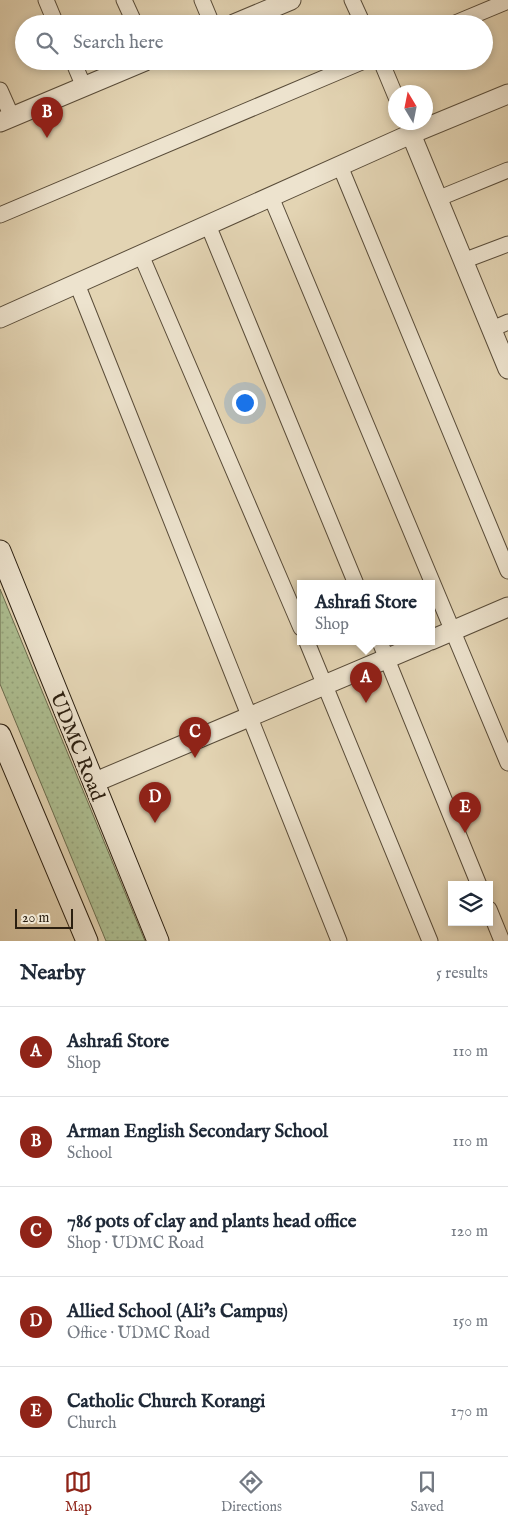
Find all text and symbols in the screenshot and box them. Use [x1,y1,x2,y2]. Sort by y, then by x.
search box [15,15,493,70]
icon: search [33,29,61,57]
text: Search here [73,31,164,55]
north arrow [388,85,433,130]
pin: B [31,97,63,138]
your location [232,390,258,416]
popup [297,580,435,645]
text: Ashrafi Store [315,591,417,615]
text: Shop [315,615,349,635]
pin: A [350,662,382,703]
street label: UDMC Road [43,688,110,805]
pin: C [179,717,211,758]
pin: D [139,782,171,823]
pin: E [449,792,481,833]
map controls [448,881,493,926]
button: layers [448,881,493,926]
scale bar [15,906,72,929]
text: 20 m [22,909,49,927]
text: Nearby [20,960,85,987]
text: 5 results [436,964,488,984]
text: Ashrafi Store [67,1030,169,1054]
text: A [31,1042,41,1062]
text: 110 m [452,1042,488,1062]
text: Shop [67,1054,101,1074]
text: Arman English Secondary School [67,1120,328,1144]
text: B [31,1132,41,1152]
text: 110 m [452,1132,488,1152]
text: School [67,1144,112,1164]
text: 786 pots of clay and plants head office [67,1210,356,1234]
text: C [30,1222,42,1242]
text: 120 m [451,1222,488,1242]
text: Shop · UDMC Road [67,1234,204,1254]
text: Allied School (Ali's Campus) [67,1300,288,1324]
text: D [30,1312,42,1332]
text: 150 m [453,1312,488,1332]
text: Office · UDMC Road [67,1324,210,1344]
text: Catholic Church Korangi [67,1390,265,1414]
text: E [30,1402,42,1422]
text: 170 m [451,1402,488,1422]
text: Church [67,1414,116,1434]
tab: Map [64,1468,92,1516]
tab: Directions [221,1468,282,1516]
tab: Saved [411,1468,444,1516]

